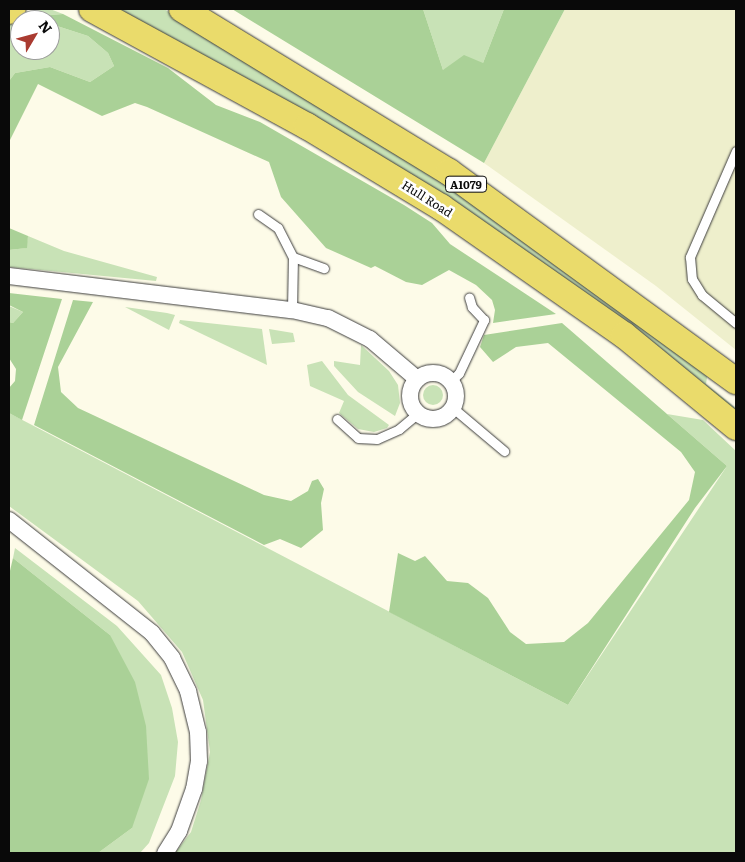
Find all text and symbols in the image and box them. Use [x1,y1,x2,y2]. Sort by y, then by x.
north arrow [10,10,60,60]
text: N [35,16,58,37]
road number: A1079 [445,175,487,192]
street label: Hull Road [399,178,455,220]

